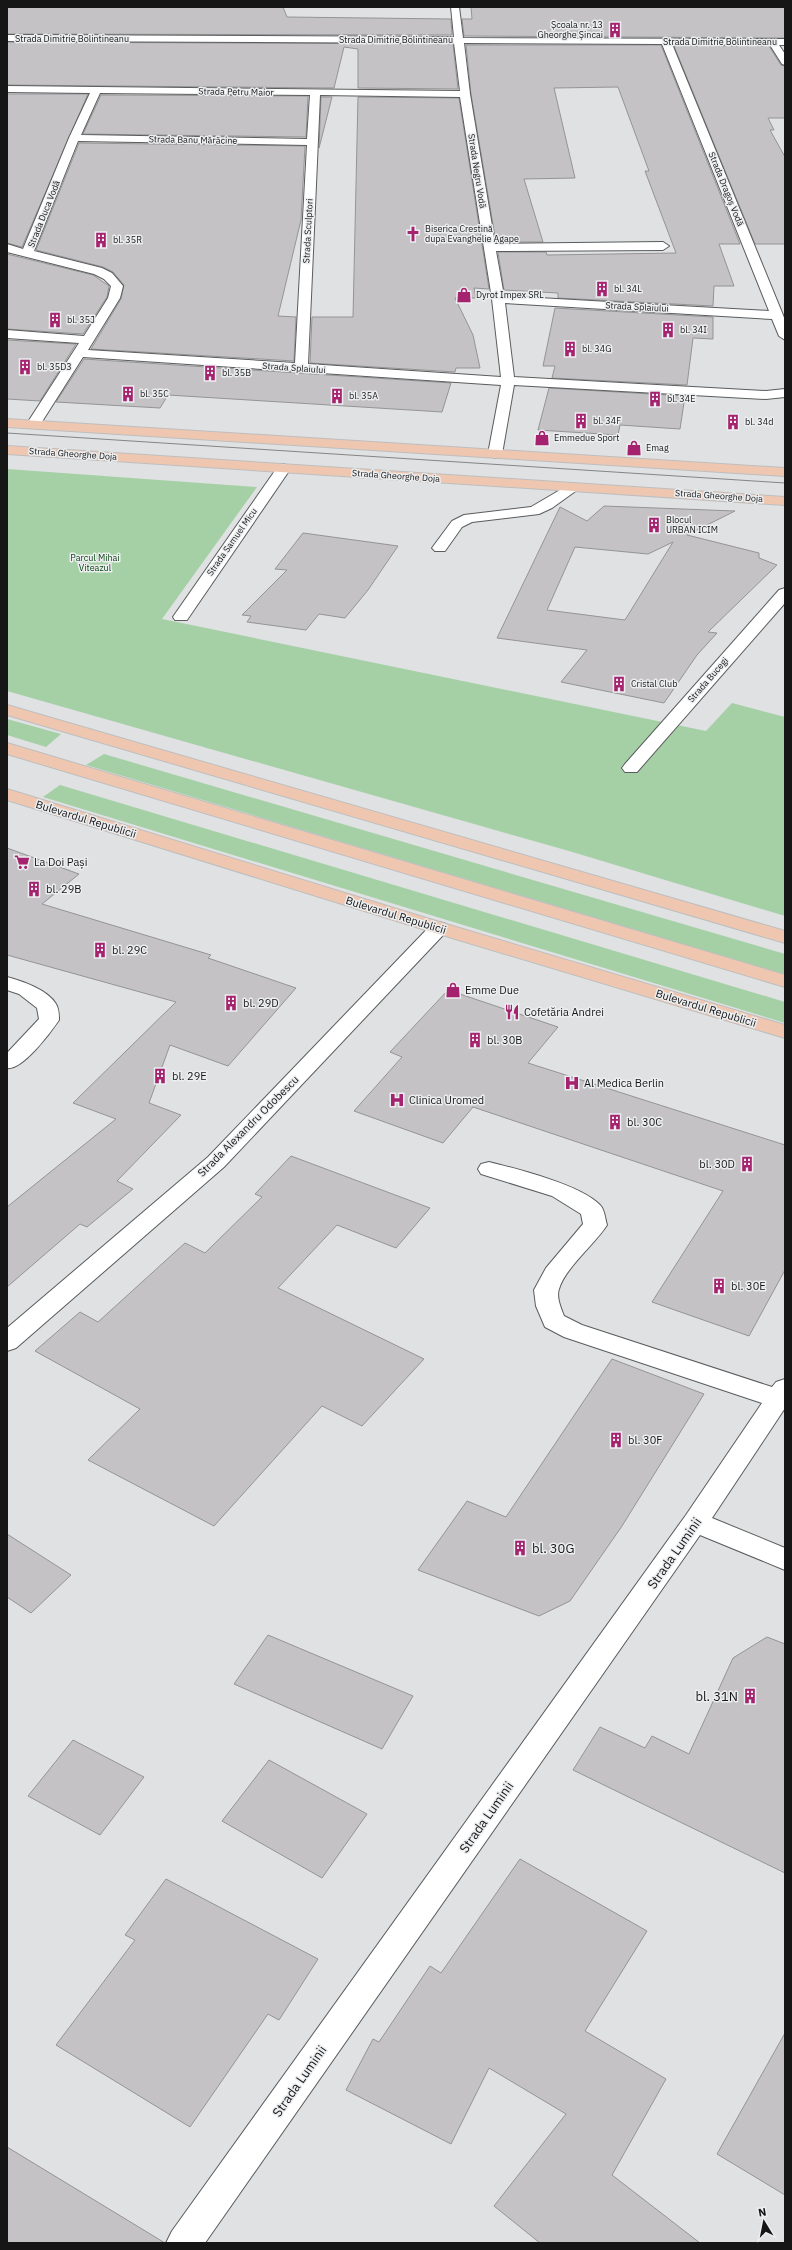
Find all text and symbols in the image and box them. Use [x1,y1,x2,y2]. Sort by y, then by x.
place label: Școala nr. 13 Gheorghe Șincai [537,19,603,40]
building icon: Școala nr. 13 Gheorghe Șincai [606,21,624,39]
street label: Strada Dimitrie Bolintineanu [15,33,129,44]
street label: Strada Dimitrie Bolintineanu [339,34,453,45]
street label: Strada Dimitrie Bolintineanu [663,36,777,47]
street label: Strada Petru Maior [198,85,274,98]
street label: Strada Banu Mărăcine [149,133,237,146]
street label: Strada Negru Vodă [466,133,489,209]
street label: Strada Dragoș Vodă [707,150,746,228]
street label: Strada Duca Vodă [25,178,62,249]
street label: Strada Sculptori [300,198,315,264]
place label: Biserica Crestină dupa Evanghelie Agape [425,223,519,244]
church icon: Biserica Crestină dupa Evanghelie Agape [404,225,422,243]
building icon: bl. 35R [92,231,110,249]
place label: bl. 35R [113,234,142,245]
building icon: bl. 34L [593,280,611,298]
place label: bl. 34L [614,283,642,294]
shop icon: Dyrot Impex SRL [455,286,473,304]
place label: Dyrot Impex SRL [476,289,544,300]
street label: Strada Splaiului [605,299,669,314]
building icon: bl. 35J [46,311,64,329]
place label: bl. 35J [67,314,95,325]
building icon: bl. 34I [659,321,677,339]
place label: bl. 34I [680,324,707,335]
building icon: bl. 34G [561,340,579,358]
place label: bl. 34G [582,343,611,354]
building icon: bl. 35D3 [16,358,34,376]
street label: Strada Splaiului [262,360,326,375]
place label: bl. 35D3 [37,361,72,372]
building icon: bl. 35B [201,364,219,382]
place label: bl. 35B [222,367,251,378]
building icon: bl. 35C [119,385,137,403]
building icon: bl. 35A [328,387,346,405]
place label: bl. 35C [140,388,169,399]
place label: bl. 35A [349,390,378,401]
building icon: bl. 34E [646,390,664,408]
place label: bl. 34E [667,393,695,404]
building icon: bl. 34F [572,412,590,430]
building icon: bl. 34d [724,413,742,431]
place label: bl. 34F [593,415,621,426]
place label: bl. 34d [745,416,773,427]
shop icon: Emmedue Sport [533,429,551,447]
place label: Emmedue Sport [554,432,619,443]
shop icon: Emag [625,439,643,457]
place label: Emag [646,442,669,453]
street label: Strada Gheorghe Doja [29,445,118,462]
street label: Strada Gheorghe Doja [352,467,441,484]
street label: Strada Gheorghe Doja [675,487,764,504]
street label: Strada Samuel Micu [204,506,259,578]
place label: Blocul URBAN ICIM [666,514,718,535]
building icon: Blocul URBAN ICIM [645,516,663,534]
park label: Parcul Mihai Viteazul [70,552,120,573]
street label: Strada Bucegi [685,655,730,704]
building icon: Cristal Club [610,675,628,693]
place label: Cristal Club [631,678,677,689]
street label: Bulevardul Republicii [34,797,138,841]
supermarket icon: La Doi Pași [13,853,31,871]
place label: La Doi Pași [34,855,87,869]
building icon: bl. 29B [25,880,43,898]
place label: bl. 29B [46,882,81,896]
street label: Bulevardul Republicii [344,893,448,937]
building icon: bl. 29C [91,941,109,959]
place label: bl. 29C [112,943,147,957]
shop icon: Emme Due [444,981,462,999]
place label: Emme Due [465,983,519,997]
street label: Bulevardul Republicii [654,986,758,1030]
building icon: bl. 29D [222,994,240,1012]
place label: bl. 29D [243,996,279,1010]
restaurant icon: Cofetăria Andrei [503,1003,521,1021]
place label: Cofetăria Andrei [524,1005,604,1019]
building icon: bl. 30B [466,1031,484,1049]
place label: bl. 30B [487,1033,522,1047]
building icon: bl. 29E [151,1067,169,1085]
place label: bl. 29E [172,1069,207,1083]
street label: Strada Alexandru Odobescu [194,1072,302,1180]
hospital icon: Al Medica Berlin [563,1074,581,1092]
place label: Al Medica Berlin [584,1076,664,1090]
hospital icon: Clinica Uromed [388,1091,406,1109]
place label: Clinica Uromed [409,1093,484,1107]
building icon: bl. 30C [606,1113,624,1131]
place label: bl. 30C [627,1115,662,1129]
building icon: bl. 30D [738,1155,756,1173]
place label: bl. 30D [699,1157,735,1171]
building icon: bl. 30E [710,1277,728,1295]
place label: bl. 30E [731,1279,766,1293]
building icon: bl. 30F [607,1431,625,1449]
place label: bl. 30F [628,1433,662,1447]
street label: Strada Luminii [643,1514,705,1592]
building icon: bl. 30G [511,1539,529,1557]
place label: bl. 30G [532,1540,574,1557]
building icon: bl. 31N [741,1687,759,1705]
place label: bl. 31N [695,1688,738,1705]
street label: Strada Luminii [455,1778,517,1856]
street label: Strada Luminii [268,2042,330,2120]
north arrow [744,2202,784,2242]
text: N [757,2205,767,2220]

